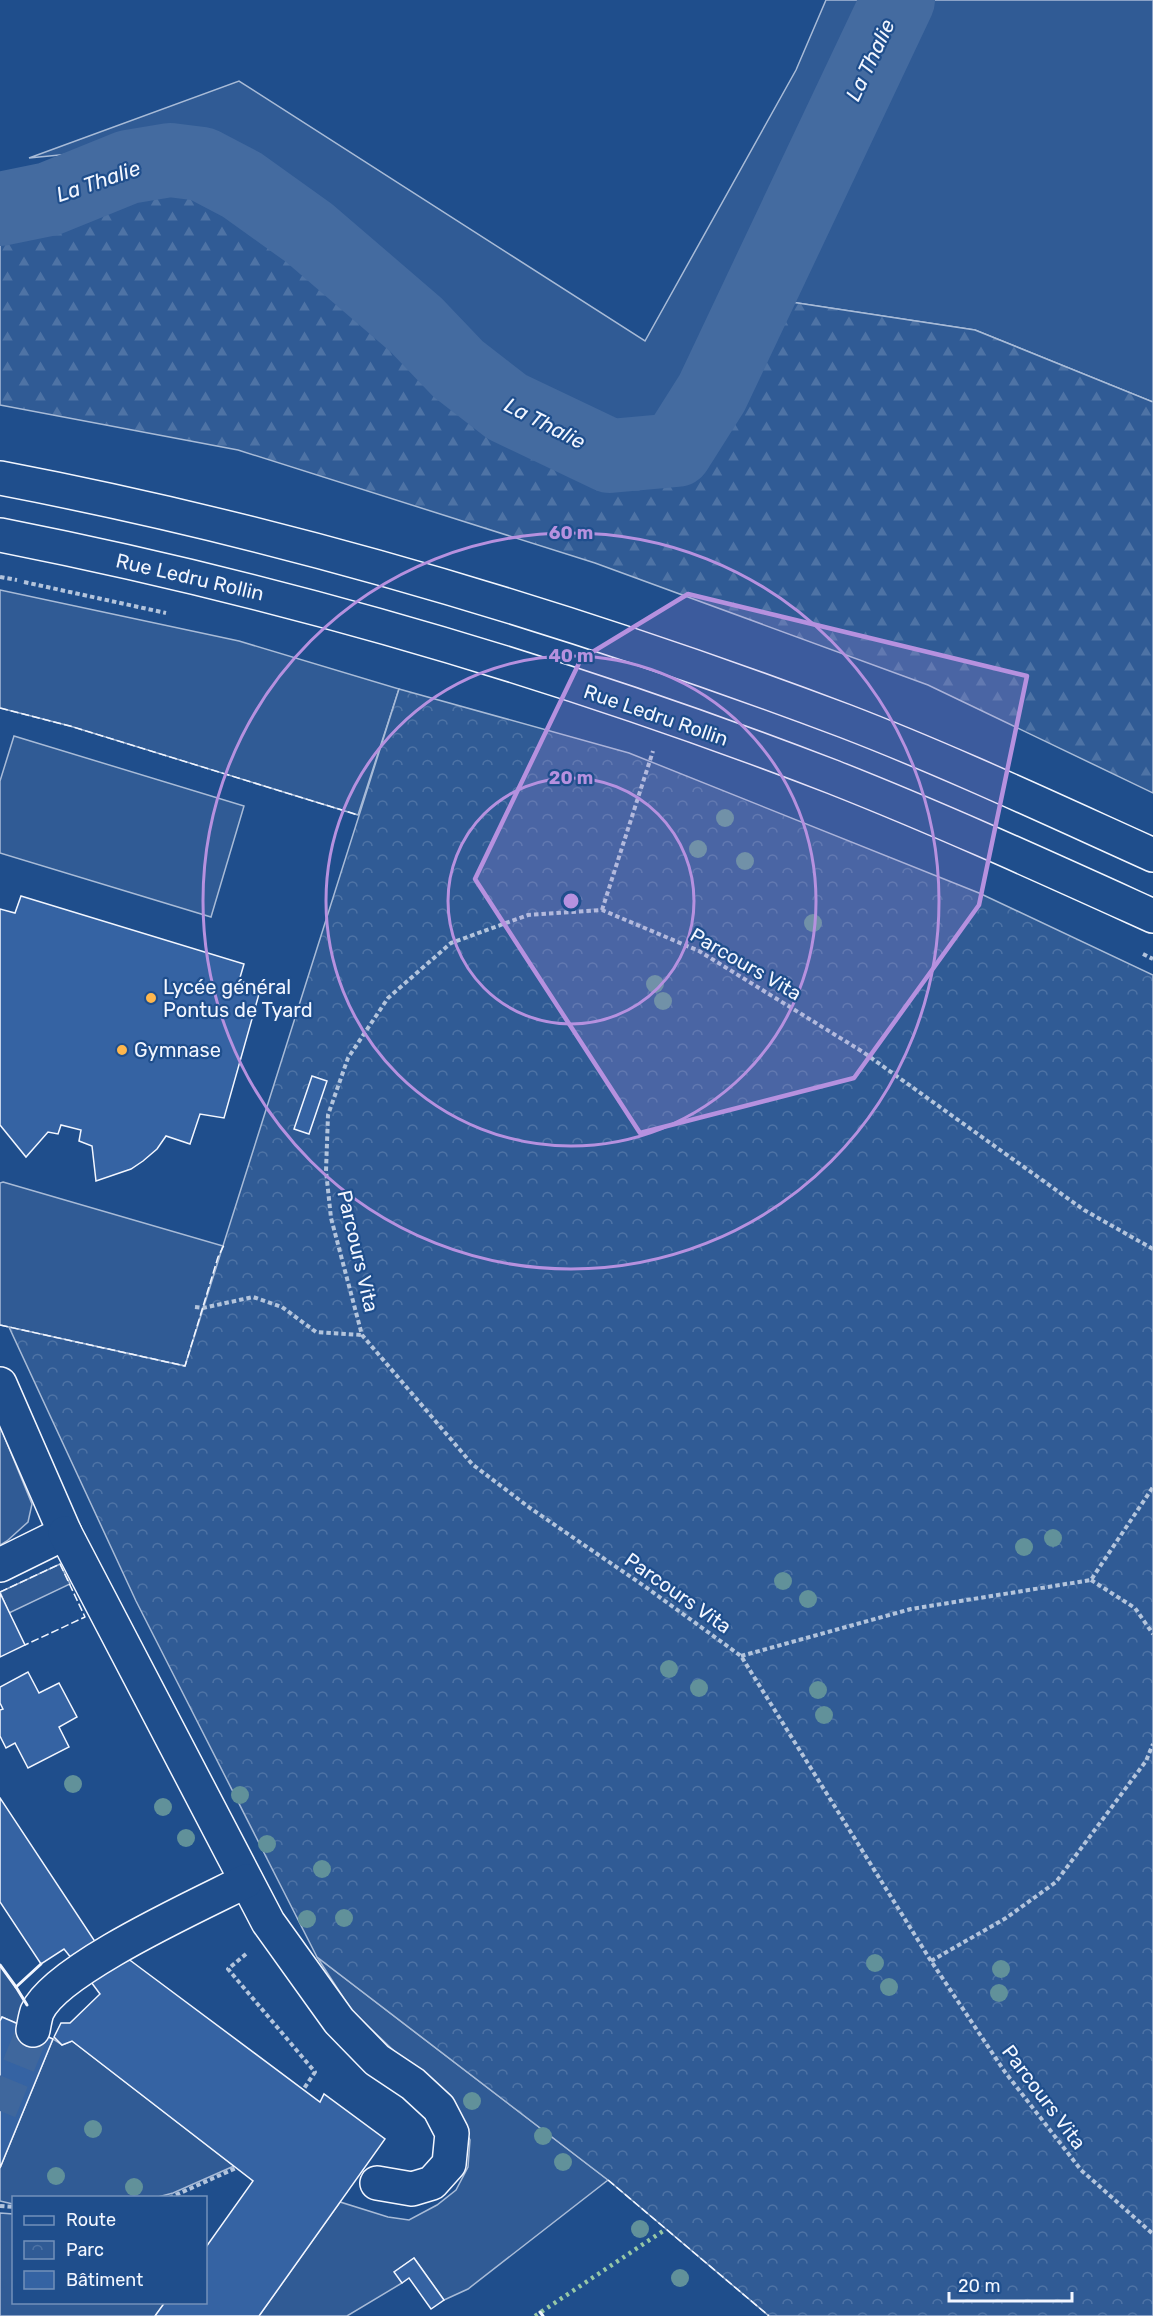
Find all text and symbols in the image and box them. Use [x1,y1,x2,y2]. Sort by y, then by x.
water label: La Thalie [840,15,900,105]
water label: La Thalie [53,155,144,207]
water label: La Thalie [500,392,590,454]
text: 60 m [549,522,593,544]
street label: Rue Ledru Rollin [114,548,266,606]
text: 40 m [549,645,593,667]
street label: Rue Ledru Rollin [581,679,731,751]
text: 20 m [549,767,593,789]
centre of rings [561,891,581,911]
street label: Parcours Vita [686,922,806,1006]
place label: Lycée général Pontus de Tyard [163,975,313,1022]
marker: Lycée général Pontus de Tyard [144,991,158,1005]
place label: Gymnase [134,1038,221,1062]
marker: Gymnase [115,1043,129,1057]
street label: Parcours Vita [332,1188,384,1314]
street label: Parcours Vita [620,1547,736,1639]
street label: Parcours Vita [997,2040,1091,2154]
legend [12,2196,207,2304]
text: Route [66,2209,116,2231]
text: Parc [66,2239,104,2261]
scale bar [949,2265,1072,2303]
text: Bâtiment [66,2269,143,2291]
text: 20 m [958,2275,1000,2297]

